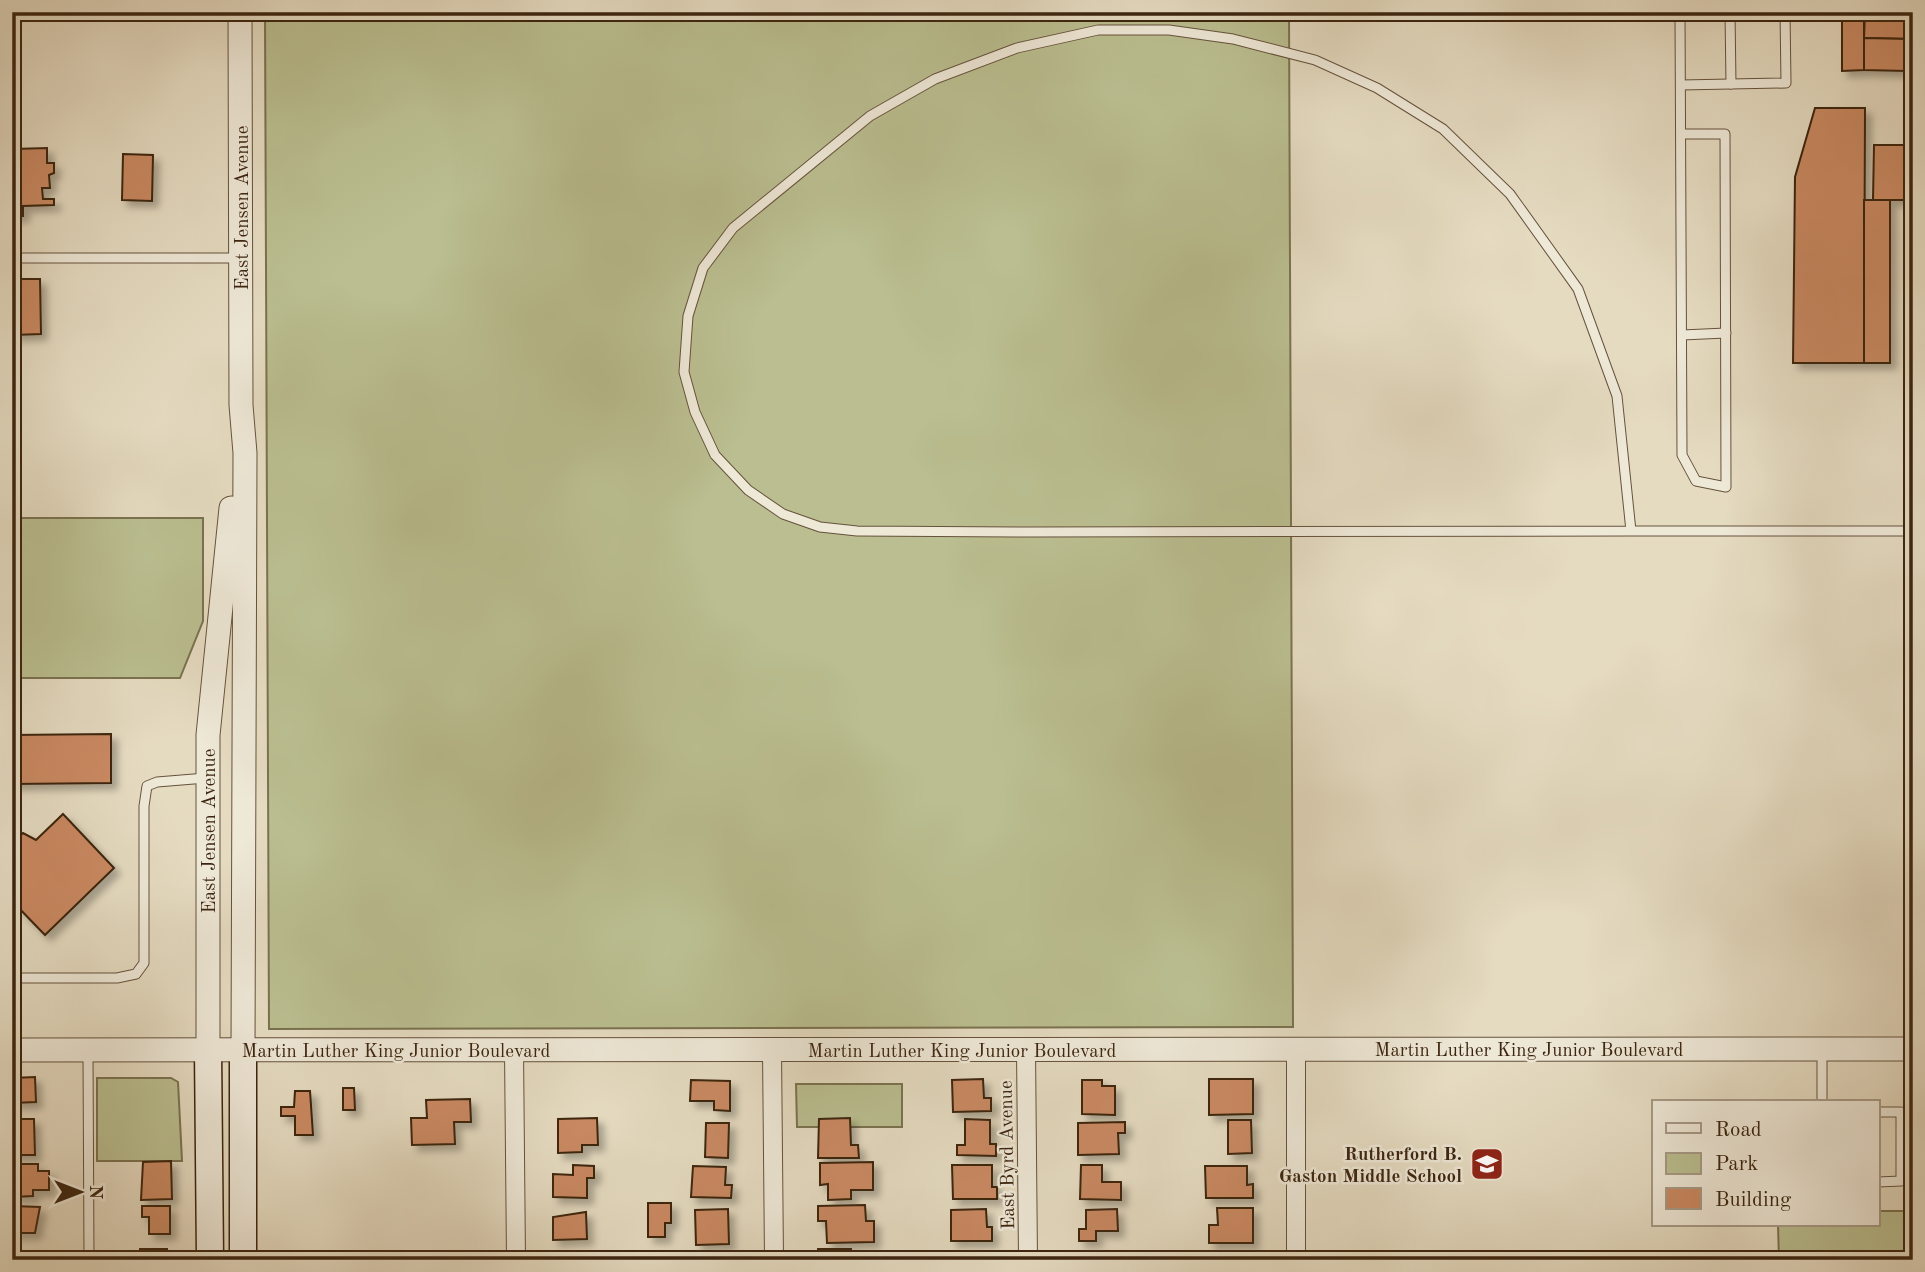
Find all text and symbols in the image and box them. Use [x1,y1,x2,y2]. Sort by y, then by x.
street label: East Jensen Avenue [234,126,253,290]
street label: East Jensen Avenue [201,749,220,913]
street label: Martin Luther King Junior Boulevard [1375,1042,1684,1061]
street label: Martin Luther King Junior Boulevard [242,1043,551,1062]
street label: Martin Luther King Junior Boulevard [808,1043,1117,1062]
street label: East Byrd Avenue [998,1080,1019,1230]
legend [1652,1100,1880,1226]
text: Road [1715,1120,1762,1141]
school or university icon: Rutherford B. Gaston Middle School [1468,1145,1506,1183]
place label: Rutherford B. Gaston Middle School [1279,1146,1462,1187]
text: Park [1715,1154,1758,1175]
north arrow [46,1156,116,1226]
text: N [85,1185,104,1200]
text: Building [1715,1190,1792,1211]

